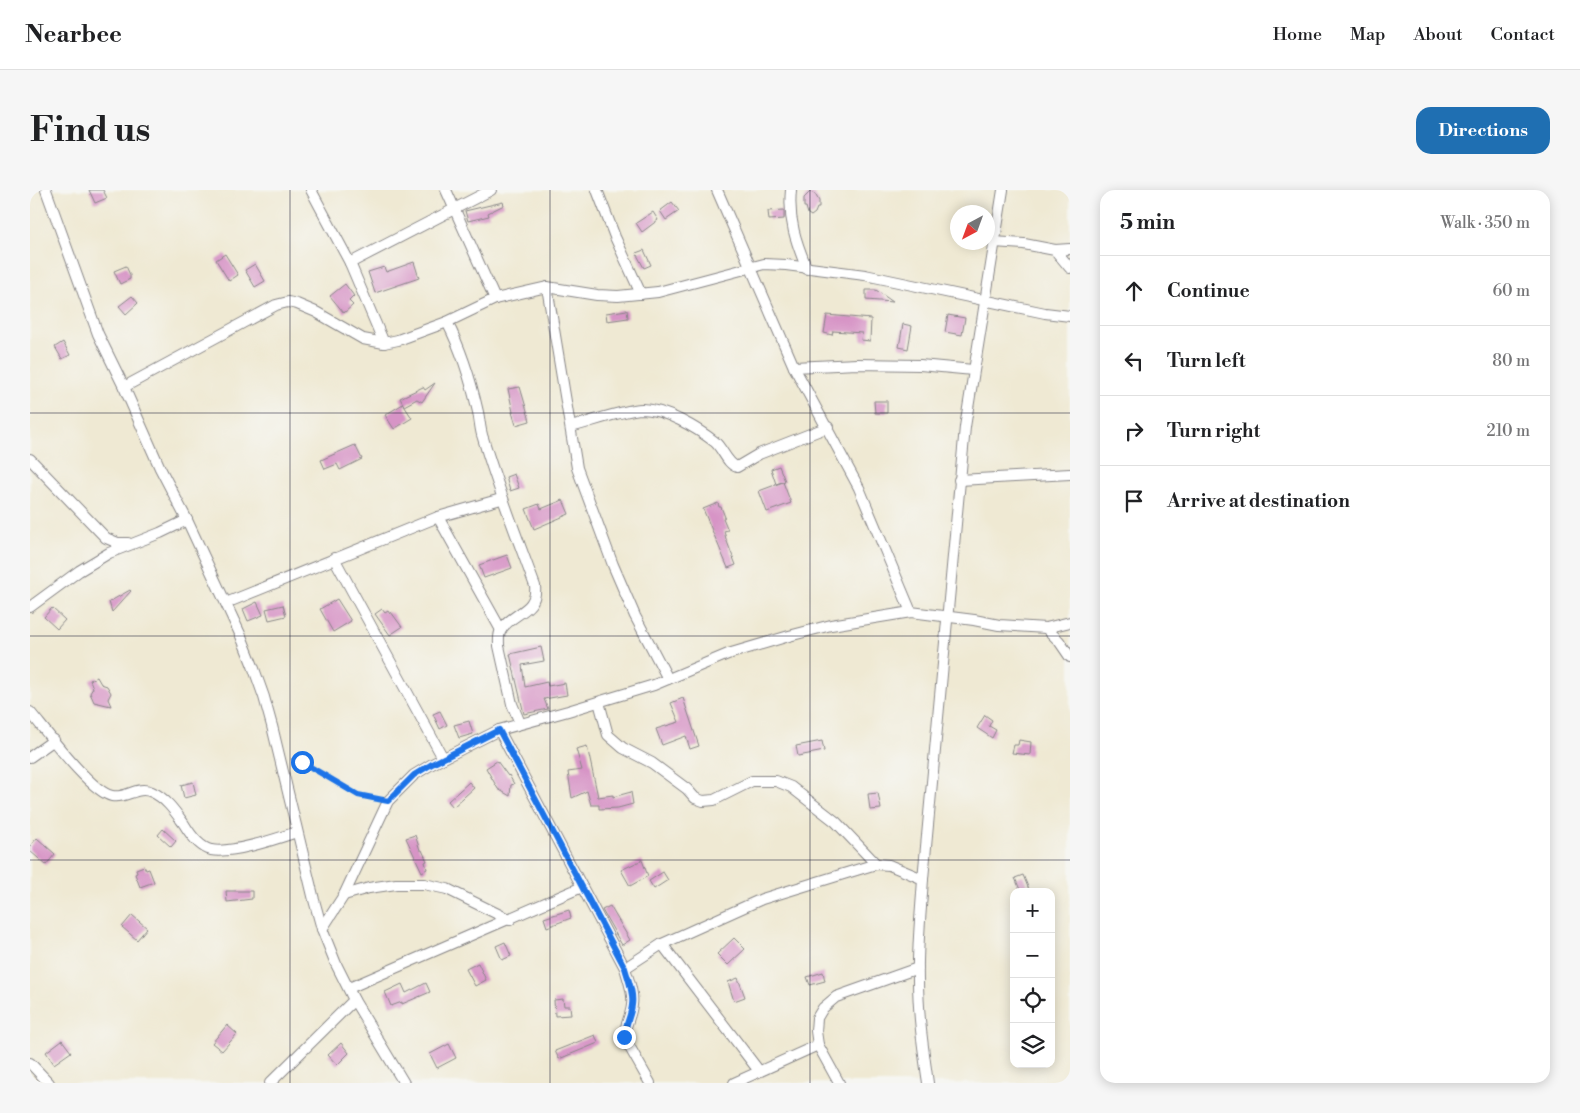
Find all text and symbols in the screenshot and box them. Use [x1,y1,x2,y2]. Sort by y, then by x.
text: Nearbee [25,20,122,50]
text: Home [1273,23,1322,46]
text: Map [1350,23,1386,46]
text: About [1414,23,1463,46]
text: Contact [1491,23,1555,46]
button: Directions [1416,107,1550,154]
text: Find us [30,109,150,152]
north arrow [950,205,995,250]
text: 5 min [1120,210,1175,236]
text: Walk · 350 m [1441,213,1530,233]
icon: ahead [1120,277,1148,305]
text: Continue [1167,279,1250,303]
text: 60 m [1492,281,1530,301]
icon: left [1120,347,1148,375]
text: Turn left [1167,349,1246,373]
text: 80 m [1492,351,1530,371]
icon: right [1120,417,1148,445]
text: Turn right [1167,419,1260,443]
text: 210 m [1486,421,1530,441]
icon: arrive [1120,487,1148,515]
text: Arrive at destination [1167,489,1350,513]
route start [291,751,314,774]
map controls [1010,888,1055,1068]
button: + [1010,888,1055,933]
button: − [1010,933,1055,978]
button: locate [1010,978,1055,1023]
button: layers [1010,1023,1055,1068]
route end [613,1026,636,1049]

